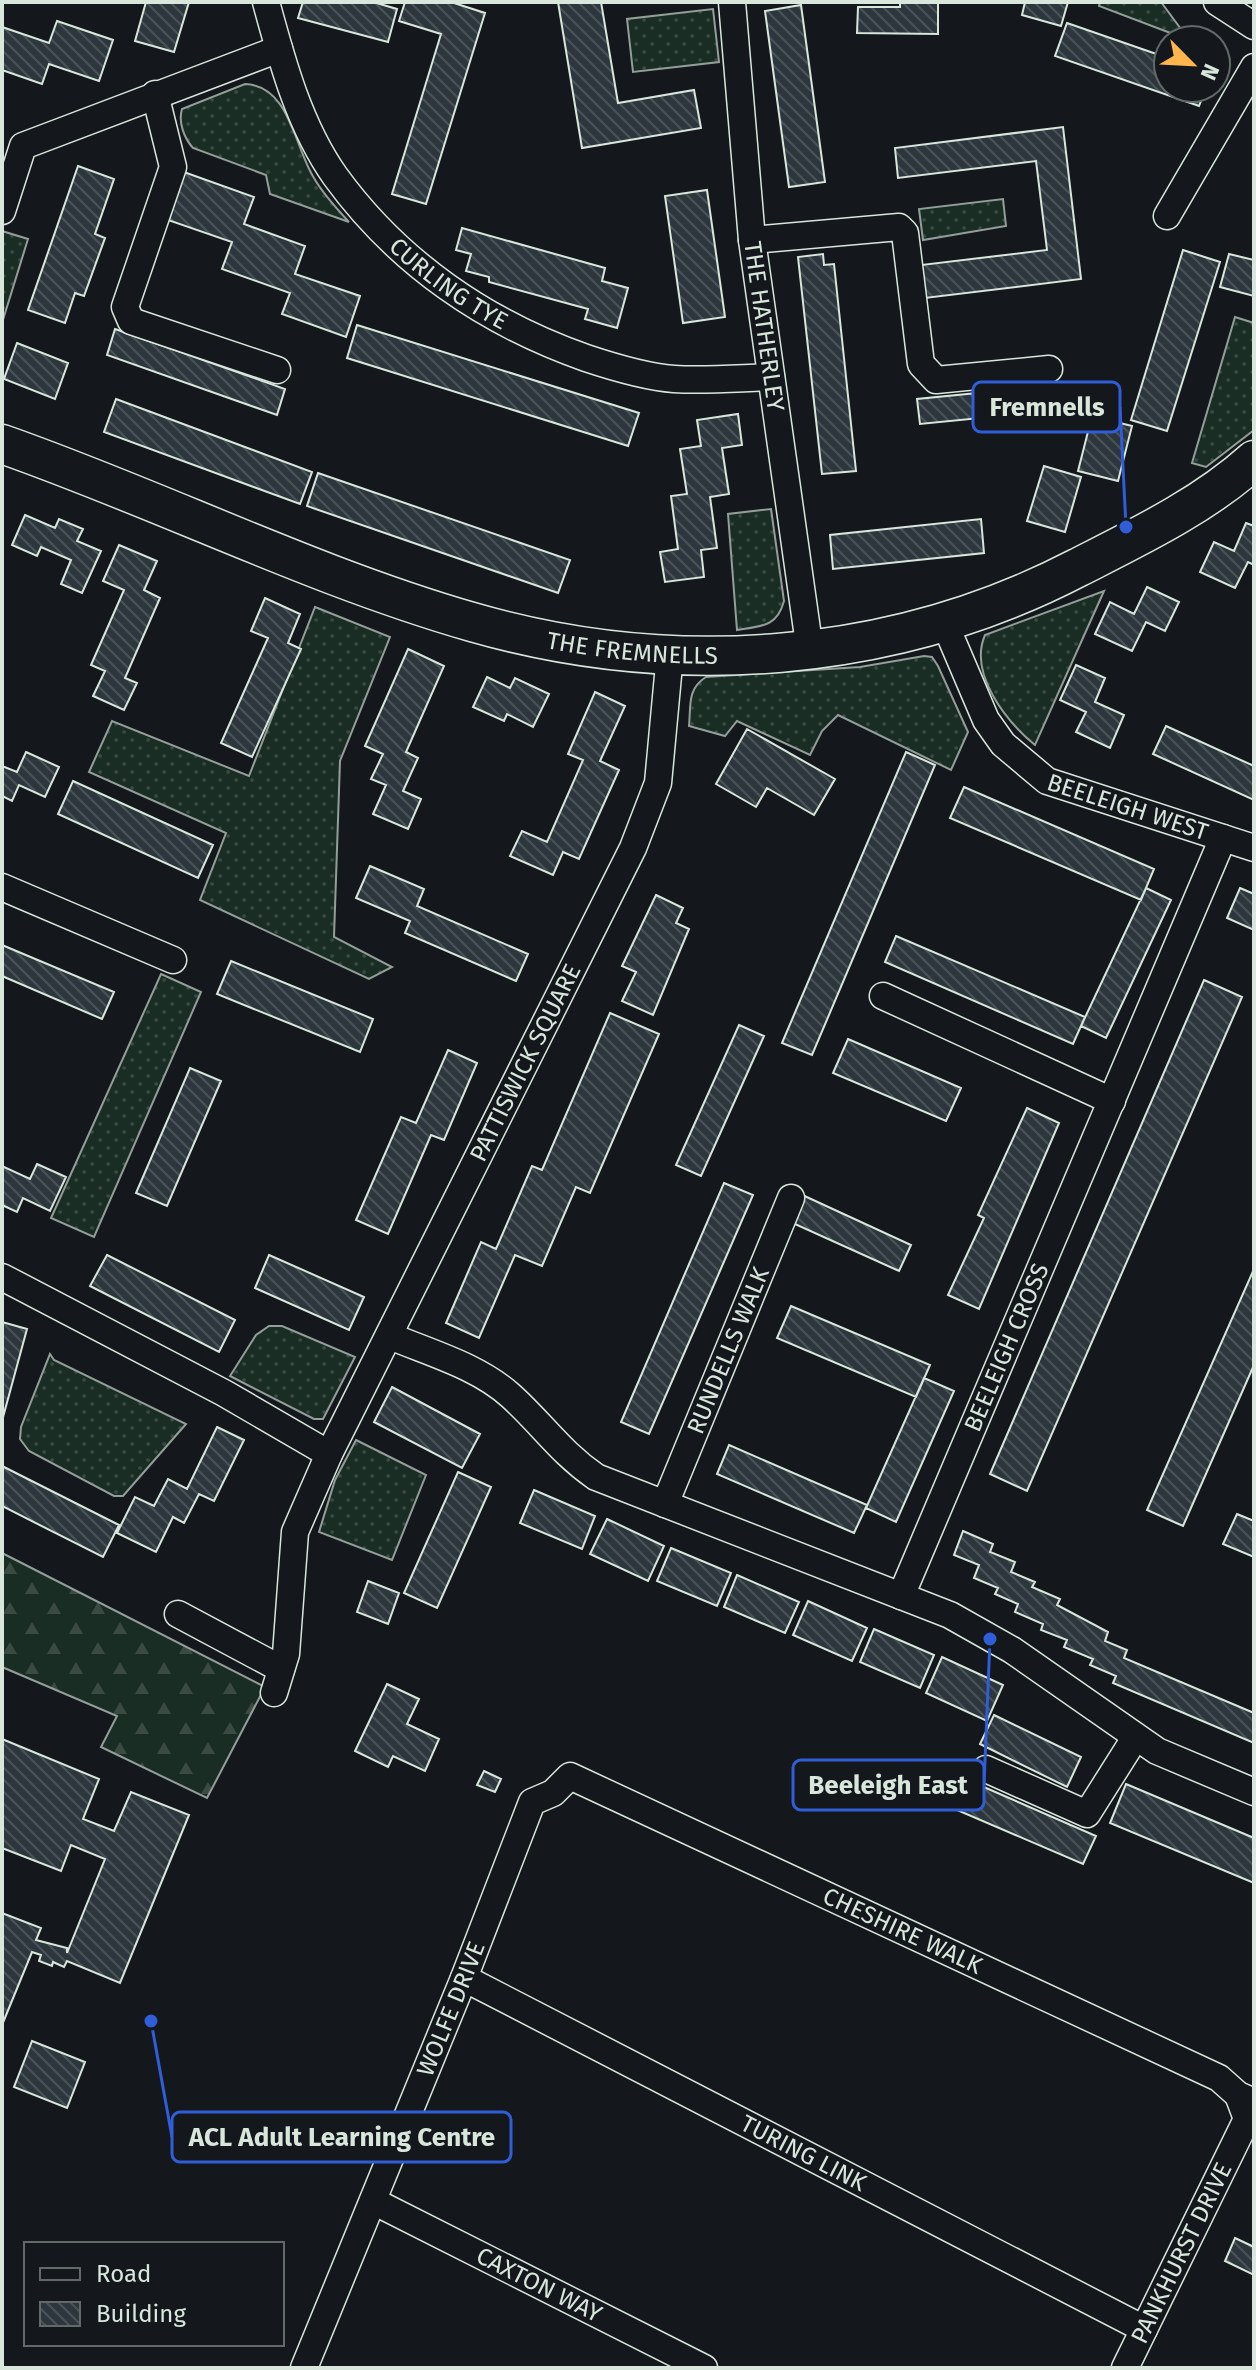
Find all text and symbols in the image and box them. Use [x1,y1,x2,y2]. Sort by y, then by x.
north arrow [1152,24,1232,104]
text: N [1195,60,1225,84]
street label: CURLING TYE [384,232,513,335]
street label: THE HATHERLEY [738,240,790,414]
callout: Fremnells [973,382,1120,432]
text: Fremnells [989,392,1105,423]
street label: THE FREMNELLS [545,626,718,670]
street label: BEELEIGH WEST [1044,768,1212,846]
street label: PATTISWICK SQUARE [464,959,587,1166]
street label: BEELEIGH CROSS [958,1259,1055,1436]
street label: RUNDELLS WALK [681,1262,775,1438]
callout: Beeleigh East [793,1760,984,1810]
text: Beeleigh East [808,1770,969,1801]
street label: CHESHIRE WALK [819,1882,987,1980]
street label: WOLFE DRIVE [411,1938,491,2080]
street label: TURING LINK [736,2109,872,2198]
callout: ACL Adult Learning Centre [172,2112,511,2162]
text: ACL Adult Learning Centre [188,2122,495,2153]
street label: PANKHURST DRIVE [1125,2158,1237,2348]
street label: CAXTON WAY [472,2241,607,2328]
legend [24,2242,284,2346]
text: Road [96,2260,151,2288]
text: Building [96,2300,186,2328]

